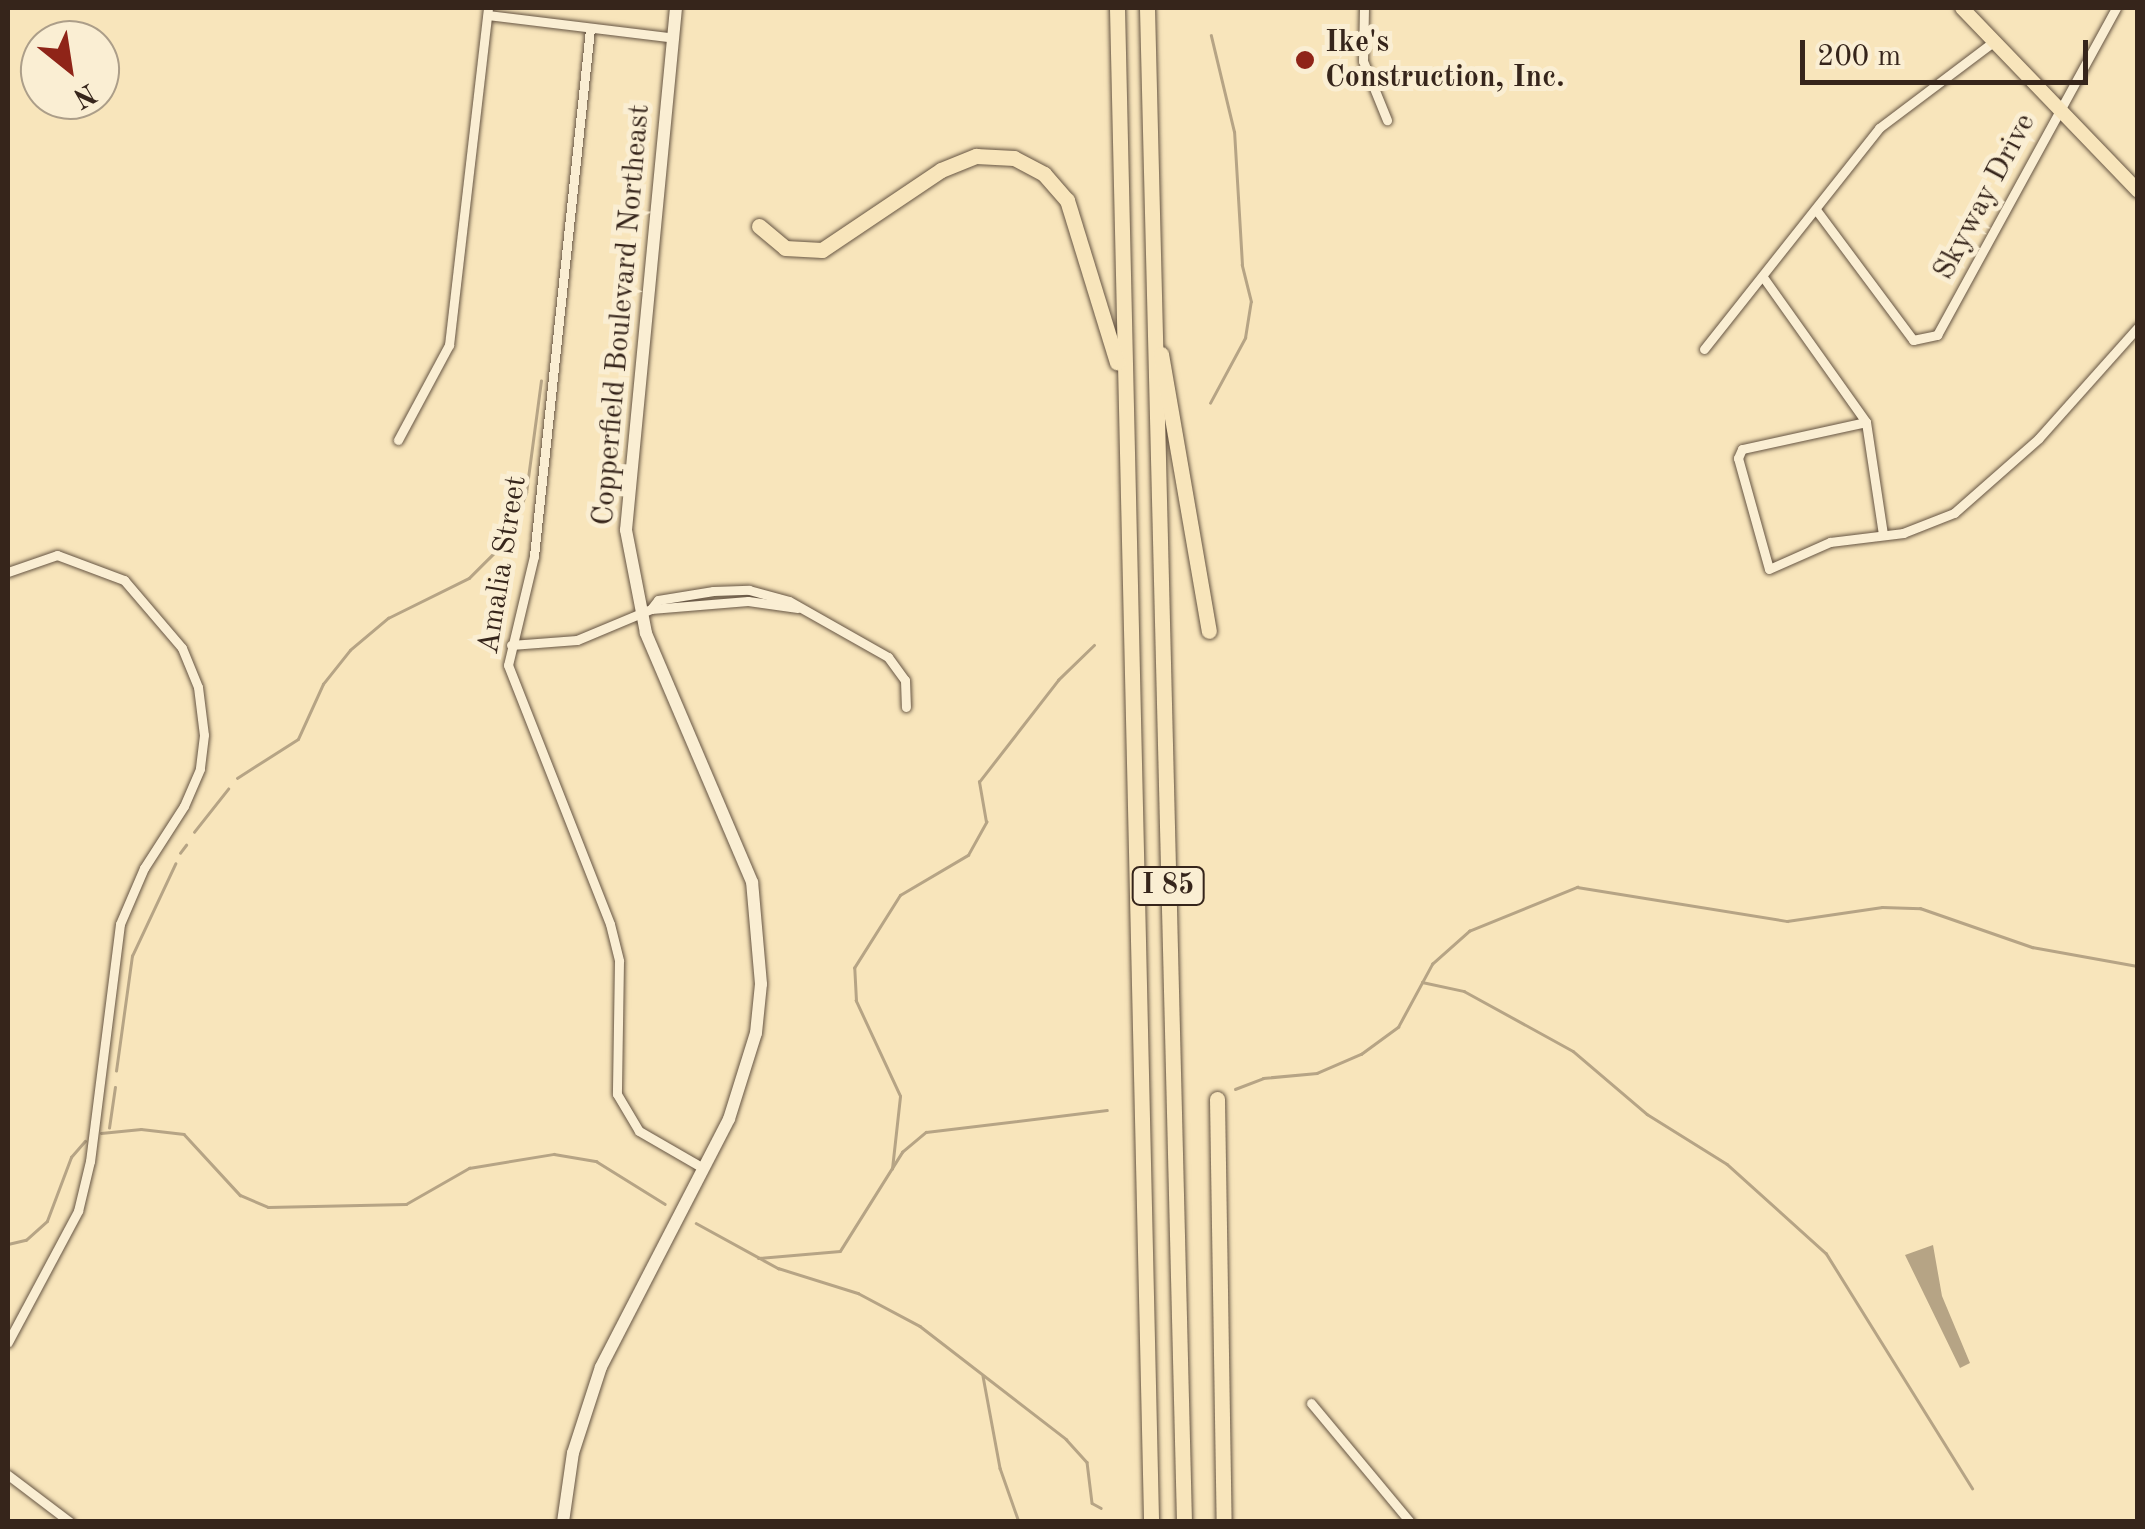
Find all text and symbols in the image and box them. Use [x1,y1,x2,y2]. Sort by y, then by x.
north arrow [20,20,120,120]
scale bar [1805,20,2092,82]
place label: Ike's Construction, Inc. [1325,25,1565,96]
text: 200 m [1817,42,1901,72]
marker: Ike's Construction, Inc. [1294,49,1316,71]
text: N [68,77,100,112]
street label: Copperfield Boulevard Northeast [586,103,658,527]
street label: Skyway Drive [1926,108,2044,286]
street label: Amalia Street [471,473,535,657]
road number: I 85 [1130,863,1206,909]

